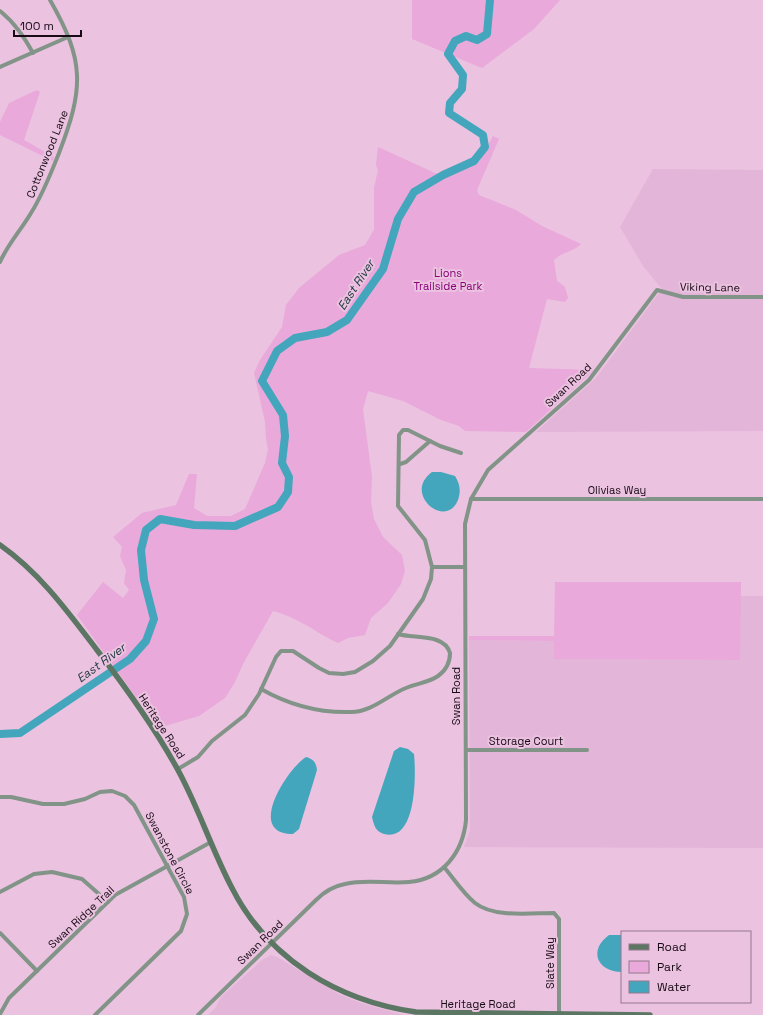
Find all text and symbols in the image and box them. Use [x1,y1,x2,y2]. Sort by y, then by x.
scale bar [14,12,81,38]
text: 100 m [20,18,54,34]
street label: Cottonwood Lane [23,108,71,200]
water label: East River [334,256,379,313]
park label: Lions Trailside Park [413,266,483,293]
street label: Viking Lane [680,279,740,295]
street label: Swan Road [542,360,594,410]
street label: Olivias Way [588,483,646,497]
water label: East River [73,639,130,686]
street label: Swan Road [449,667,463,725]
street label: Heritage Road [136,691,188,761]
street label: Storage Court [489,734,563,748]
street label: Swanstone Circle [142,809,198,897]
street label: Swan Ridge Trail [45,883,117,951]
street label: Swan Road [234,917,286,967]
legend [621,931,751,1003]
street label: Slate Way [543,937,557,989]
text: Road [657,939,686,955]
text: Park [657,959,682,975]
text: Water [657,979,691,995]
street label: Heritage Road [440,997,516,1011]

